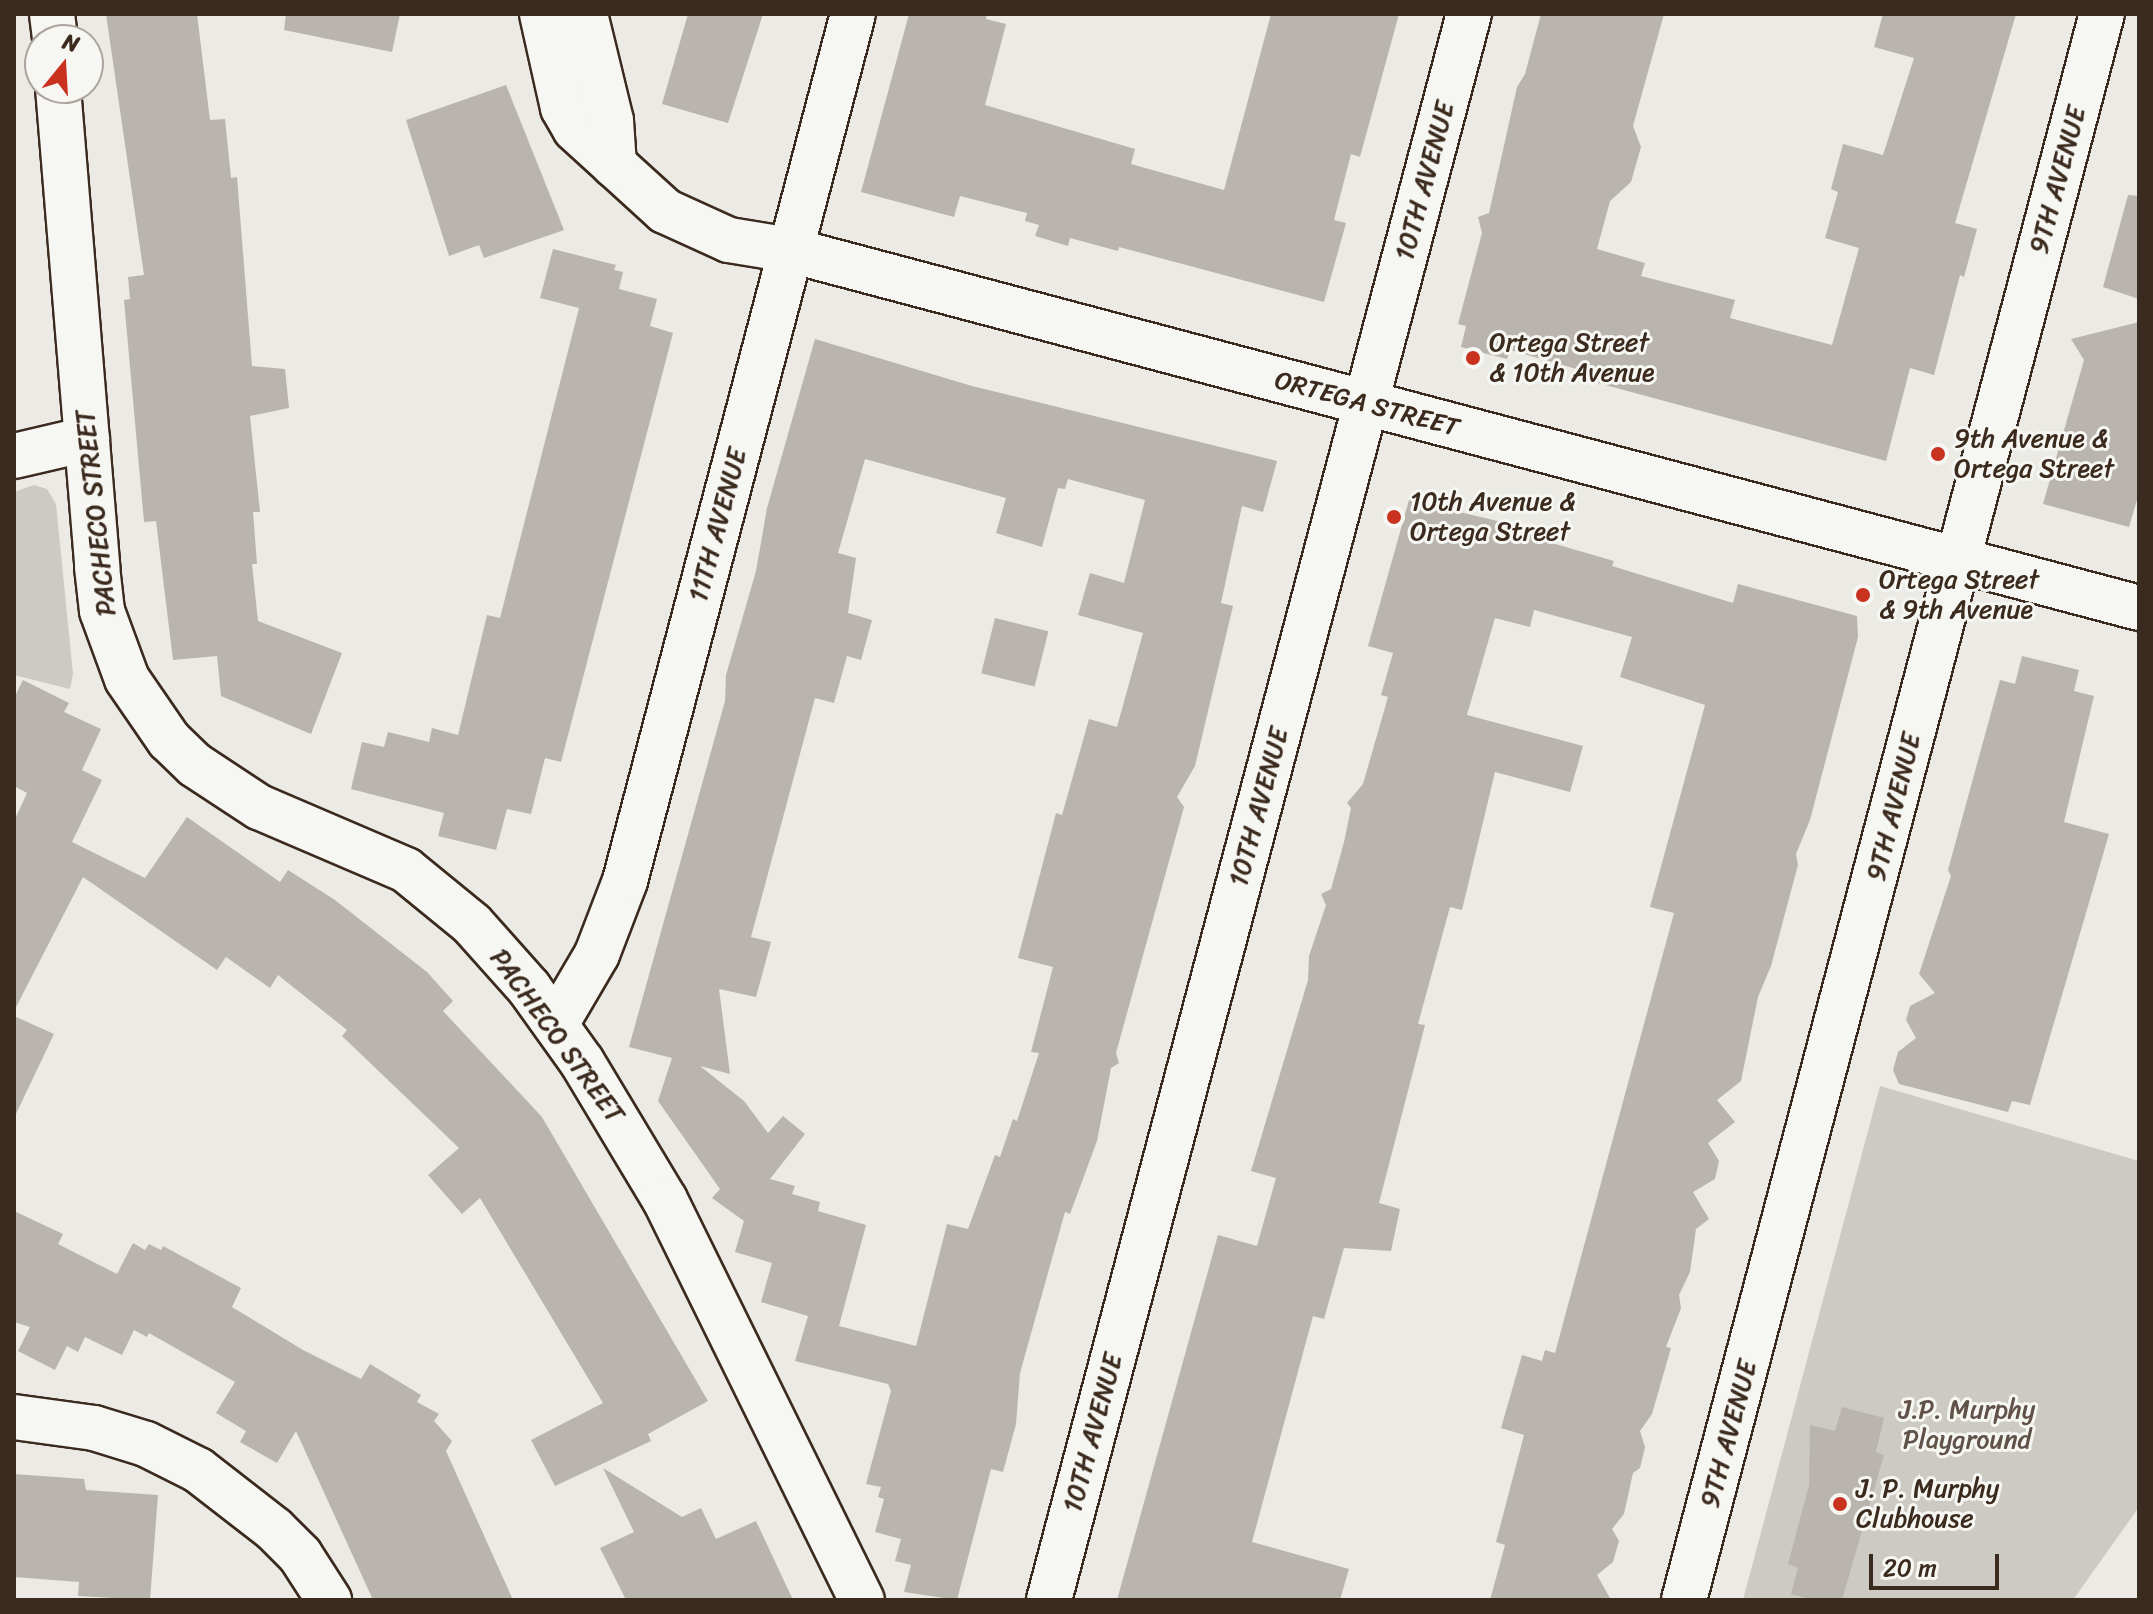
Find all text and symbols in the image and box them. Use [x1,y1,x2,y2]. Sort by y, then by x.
text: N [58,22,84,64]
north arrow [24,24,104,104]
street label: 10TH AVENUE [1389,98,1461,264]
street label: 9TH AVENUE [2023,103,2093,257]
place label: Ortega Street & 10th Avenue [1489,327,1655,388]
marker: Ortega Street & 10th Avenue [1464,349,1482,367]
street label: ORTEGA STREET [1271,364,1463,444]
street label: PACHECO STREET [70,408,122,618]
place label: 9th Avenue & Ortega Street [1954,423,2115,484]
street label: 11TH AVENUE [682,445,754,605]
marker: 9th Avenue & Ortega Street [1929,445,1947,463]
place label: 10th Avenue & Ortega Street [1410,486,1576,548]
marker: 10th Avenue & Ortega Street [1385,508,1403,526]
place label: Ortega Street & 9th Avenue [1879,564,2040,626]
marker: Ortega Street & 9th Avenue [1854,586,1872,604]
street label: 10TH AVENUE [1223,724,1295,890]
street label: 9TH AVENUE [1861,730,1927,884]
street label: PACHECO STREET [483,943,631,1129]
street label: 10TH AVENUE [1057,1350,1129,1516]
street label: 9TH AVENUE [1694,1357,1764,1511]
park label: J.P. Murphy Playground [1899,1394,2035,1456]
place label: J. P. Murphy Clubhouse [1856,1473,1997,1534]
marker: J. P. Murphy Clubhouse [1831,1495,1849,1513]
scale bar [1873,1538,2003,1588]
text: 20 m [1883,1547,1937,1589]

